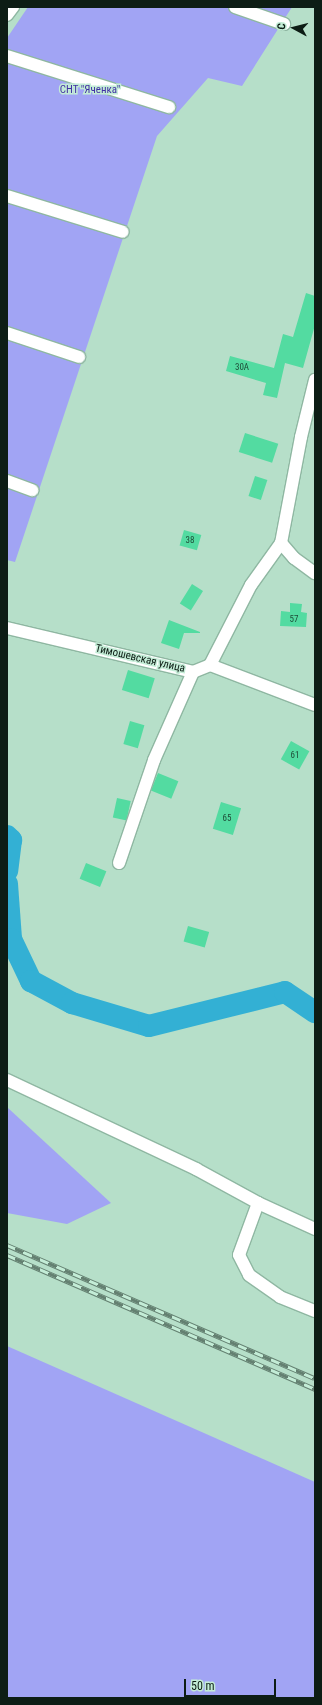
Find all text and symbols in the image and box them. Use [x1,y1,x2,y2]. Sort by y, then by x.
north arrow [274,8,314,48]
text: С [275,23,288,30]
park label: СНТ "Яченка" [60,83,120,97]
house number: 30А [235,362,249,372]
house number: 38 [186,535,194,545]
house number: 57 [290,614,298,624]
street label: Тимошевская улица [94,642,186,676]
house number: 61 [291,750,299,760]
house number: 65 [223,813,231,823]
scale bar [186,1671,278,1697]
text: 50 m [191,1679,215,1693]

